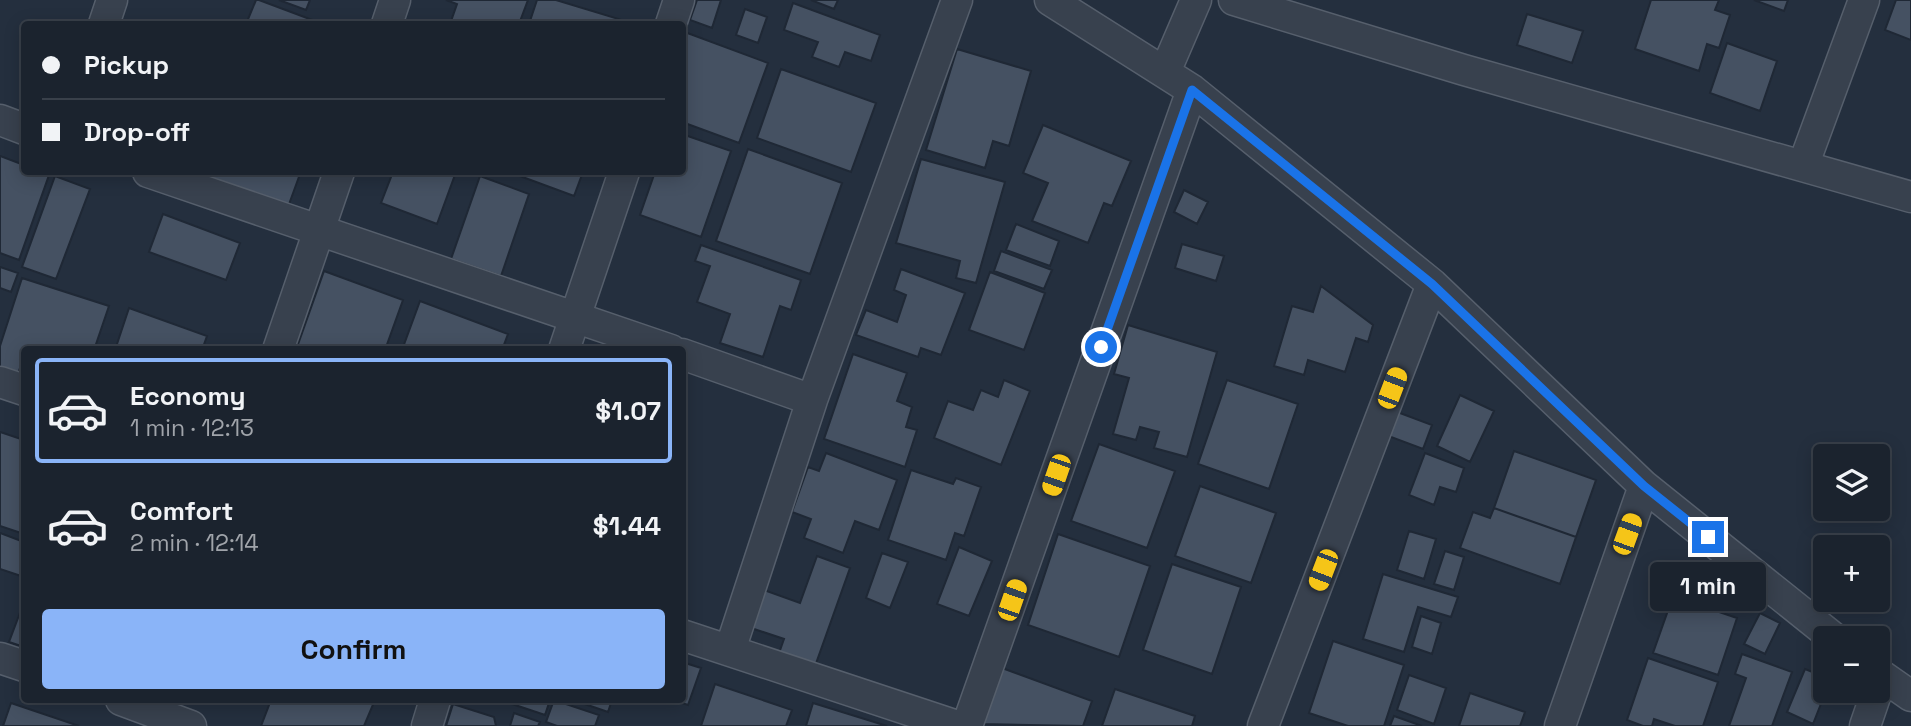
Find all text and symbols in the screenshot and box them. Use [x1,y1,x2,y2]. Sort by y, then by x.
text: Pickup [84,48,169,82]
text: Drop-off [84,115,190,149]
route start [1085,331,1117,363]
car [1375,365,1410,411]
icon: car [46,379,109,442]
text: Economy [130,379,246,413]
text: $1.07 [595,394,661,428]
text: 1 min · 12:13 [130,413,254,443]
map controls [1813,444,1890,703]
button: layers [1813,444,1890,521]
car [1040,452,1073,498]
icon: car [46,494,109,557]
text: Comfort [130,494,233,528]
text: $1.44 [593,509,661,543]
car [1610,511,1645,557]
route end [1692,521,1724,553]
text: 2 min · 12:14 [130,528,259,558]
button: + [1813,535,1890,612]
car [1306,547,1341,593]
callout: 1 min [1650,562,1766,610]
text: 1 min [1680,571,1736,601]
car [996,577,1029,623]
button: Confirm [42,609,665,689]
button: − [1813,626,1890,703]

